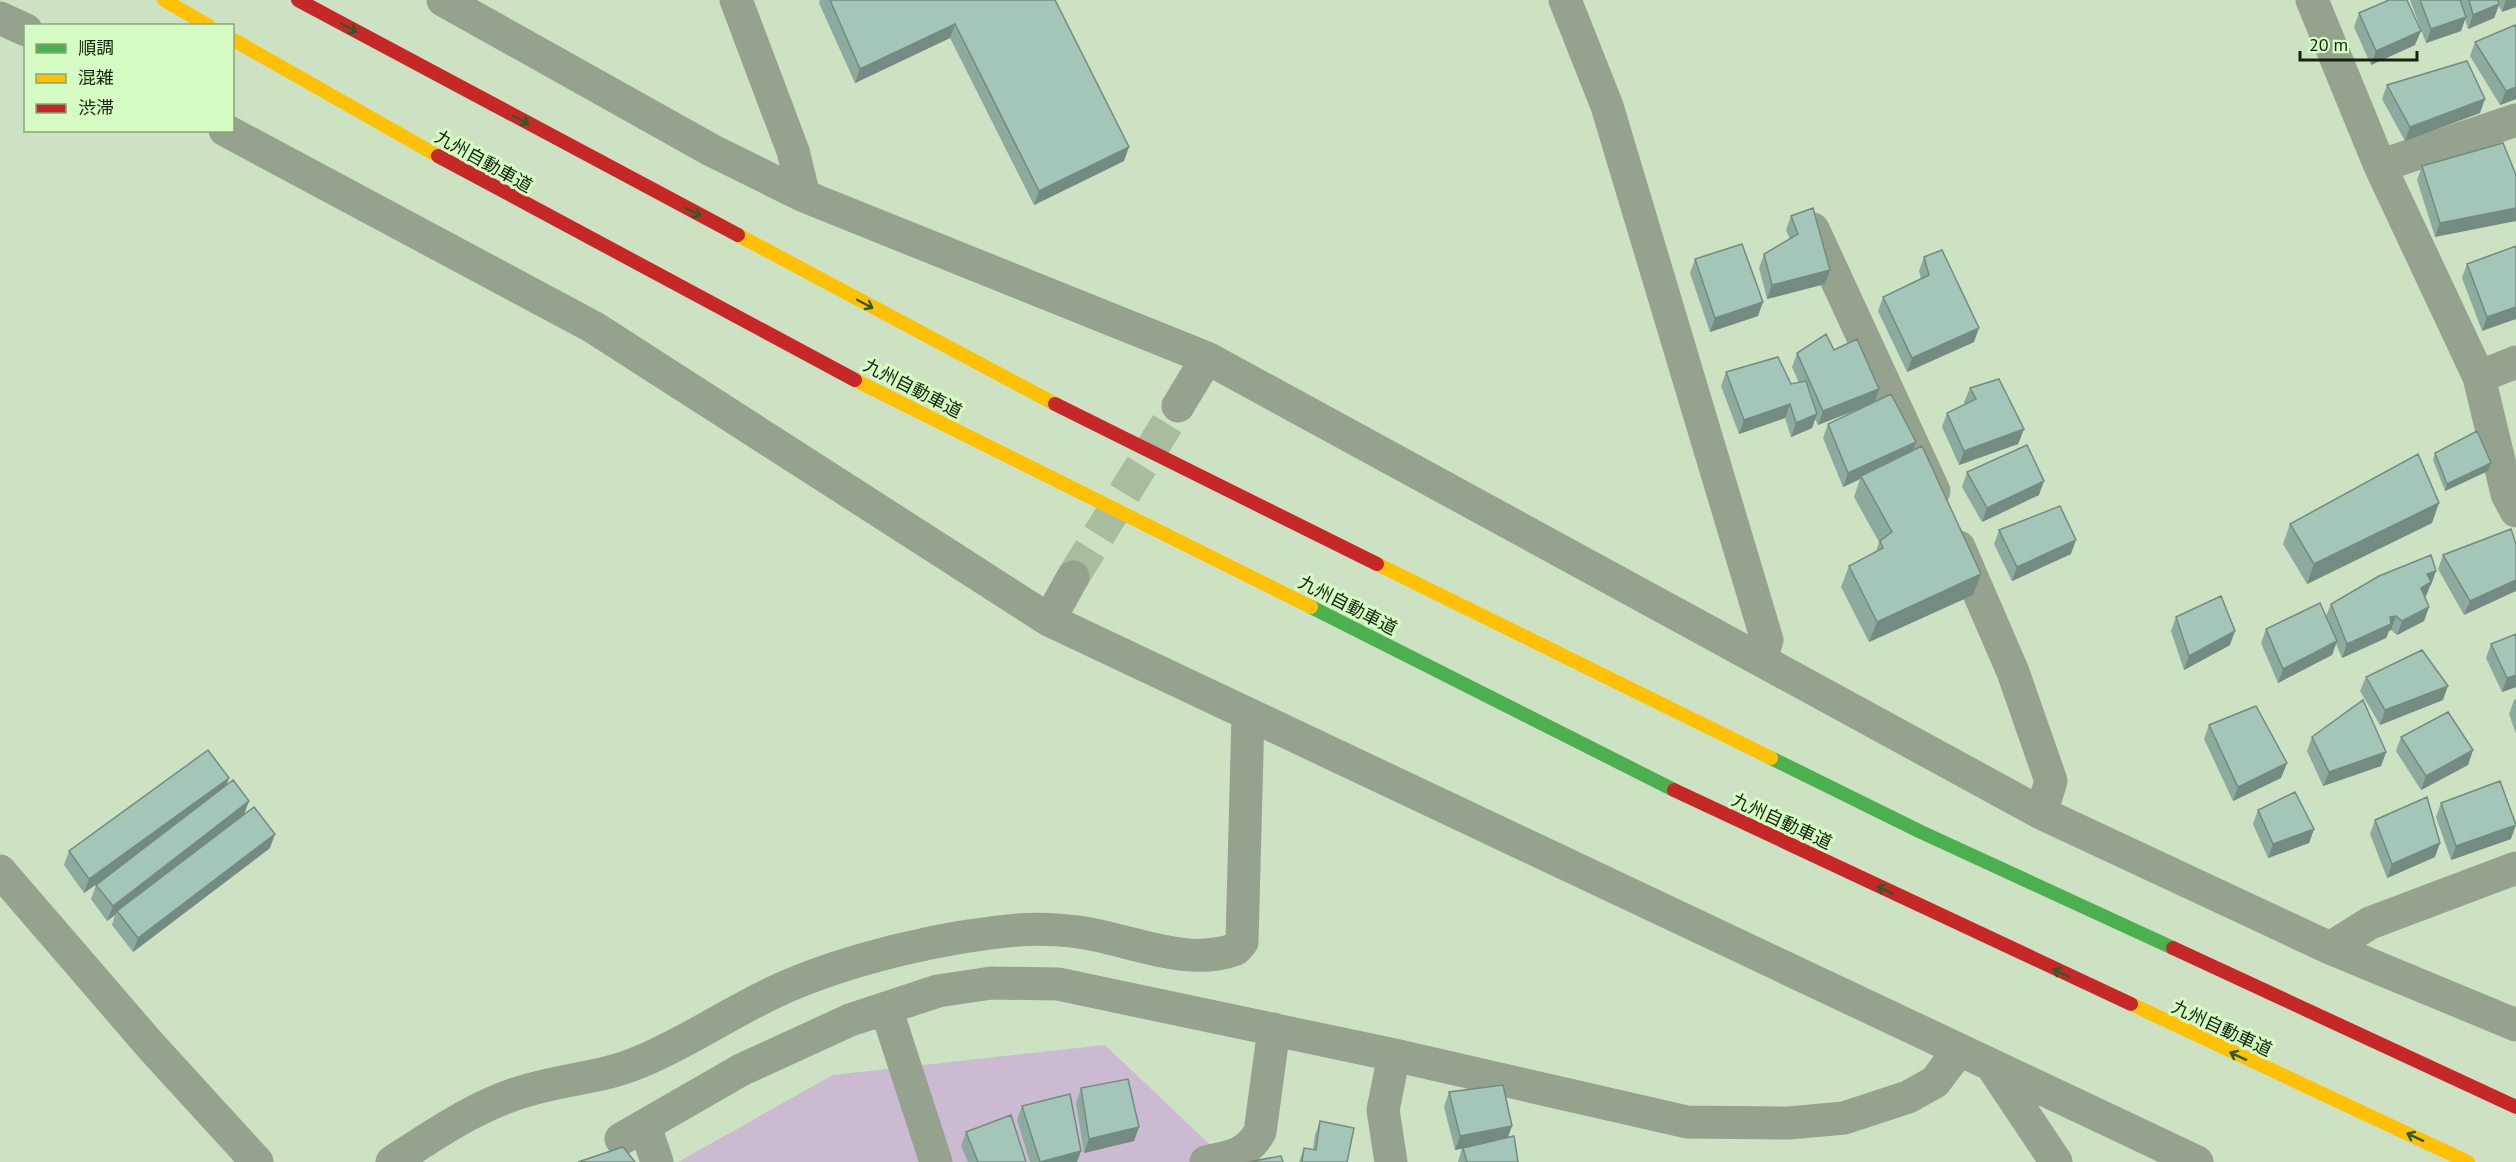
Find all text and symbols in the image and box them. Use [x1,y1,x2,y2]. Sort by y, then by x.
one-way arrow [340,23,358,34]
legend [24,24,234,132]
scale bar [2300,24,2417,62]
text: 20 m [2309,33,2348,56]
text: 順調 [78,36,114,59]
text: 混雑 [78,66,114,89]
text: 渋滞 [78,96,114,119]
one-way arrow [512,115,530,126]
street label: 九州自動車道 [431,125,537,197]
one-way arrow [684,206,701,218]
one-way arrow [856,298,873,310]
street label: 九州自動車道 [860,353,966,423]
street label: 九州自動車道 [1295,570,1401,640]
street label: 九州自動車道 [1728,788,1836,854]
one-way arrow [1876,883,1894,895]
one-way arrow [2053,966,2071,978]
street label: 九州自動車道 [2168,995,2276,1061]
one-way arrow [2229,1049,2247,1061]
one-way arrow [2406,1131,2424,1143]

